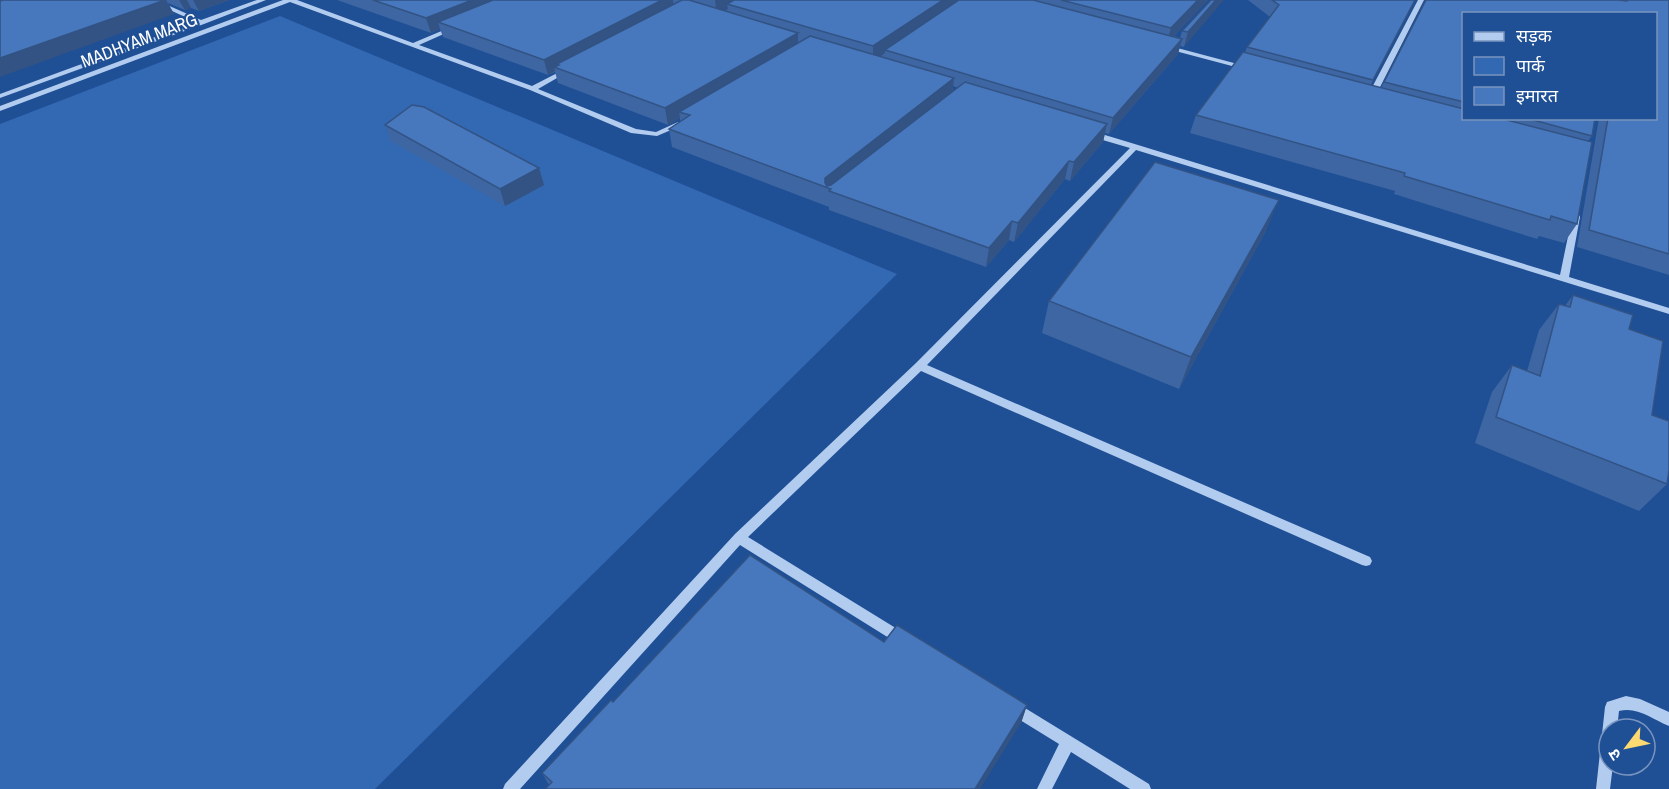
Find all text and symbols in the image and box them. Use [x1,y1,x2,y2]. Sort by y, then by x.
street label: MADHYAM MARG [77,6,201,74]
legend [1462,12,1657,120]
text: सड़क [1516,23,1553,48]
text: पार्क [1516,53,1546,78]
text: इमारत [1516,83,1559,108]
north arrow [1597,717,1657,777]
text: उ [1602,745,1626,765]

